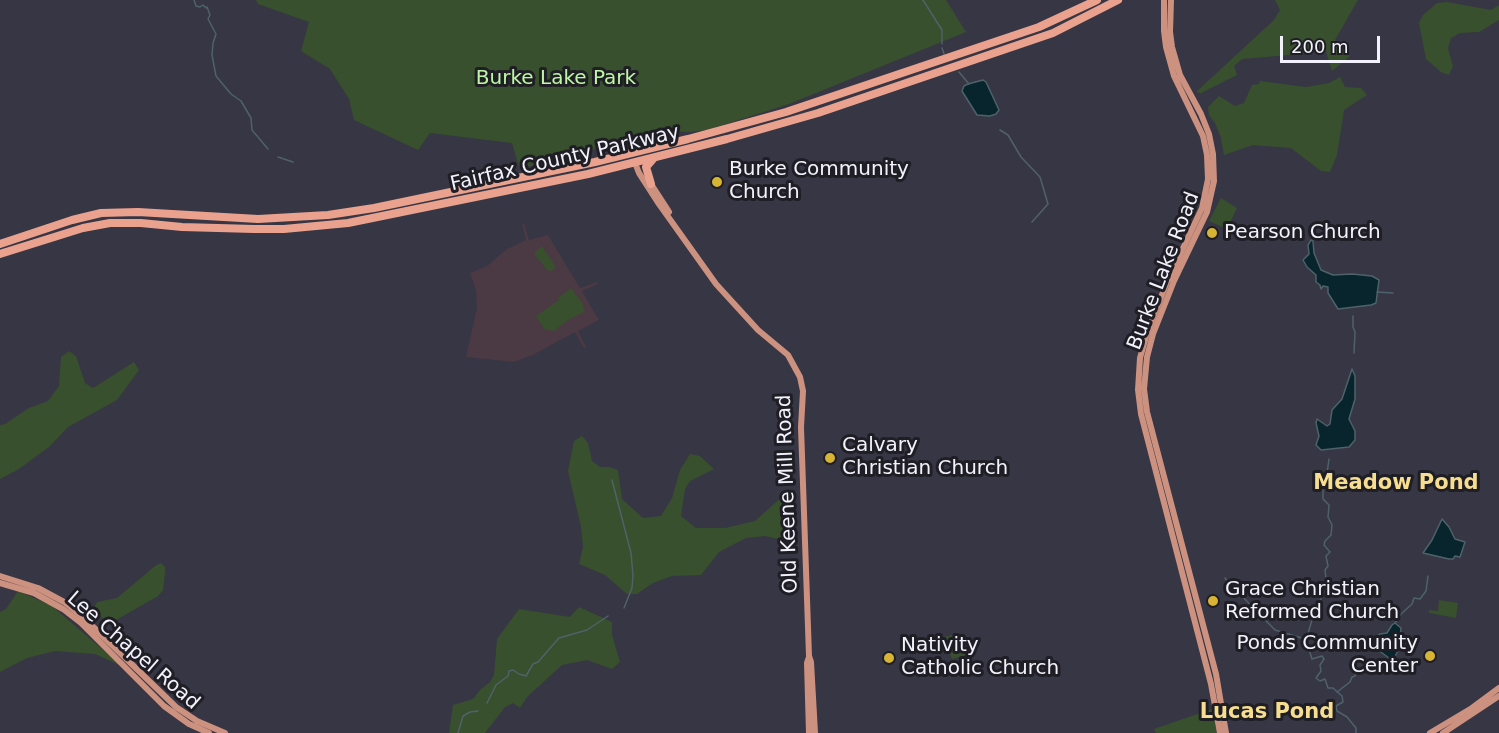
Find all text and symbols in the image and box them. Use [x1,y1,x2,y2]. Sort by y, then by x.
scale bar [1283,24,1384,62]
text: 200 m [1291,36,1349,57]
park label: Burke Lake Park [476,67,636,91]
street label: Fairfax County Parkway [448,121,682,197]
place label: Burke Community Church [729,158,909,205]
marker: Burke Community Church [710,175,724,189]
street label: Burke Lake Road [1123,189,1205,353]
place label: Pearson Church [1224,221,1381,245]
marker: Pearson Church [1205,226,1219,240]
street label: Old Keene Mill Road [773,394,803,594]
place label: Calvary Christian Church [842,434,1008,481]
marker: Calvary Christian Church [823,451,837,465]
district label: Meadow Pond [1313,471,1479,497]
place label: Grace Christian Reformed Church [1225,578,1399,625]
street label: Lee Chapel Road [62,587,204,715]
marker: Grace Christian Reformed Church [1206,594,1220,608]
place label: Ponds Community Center [1237,632,1418,679]
place label: Nativity Catholic Church [901,634,1059,681]
marker: Ponds Community Center [1423,649,1437,663]
marker: Nativity Catholic Church [882,651,896,665]
district label: Lucas Pond [1200,700,1334,726]

